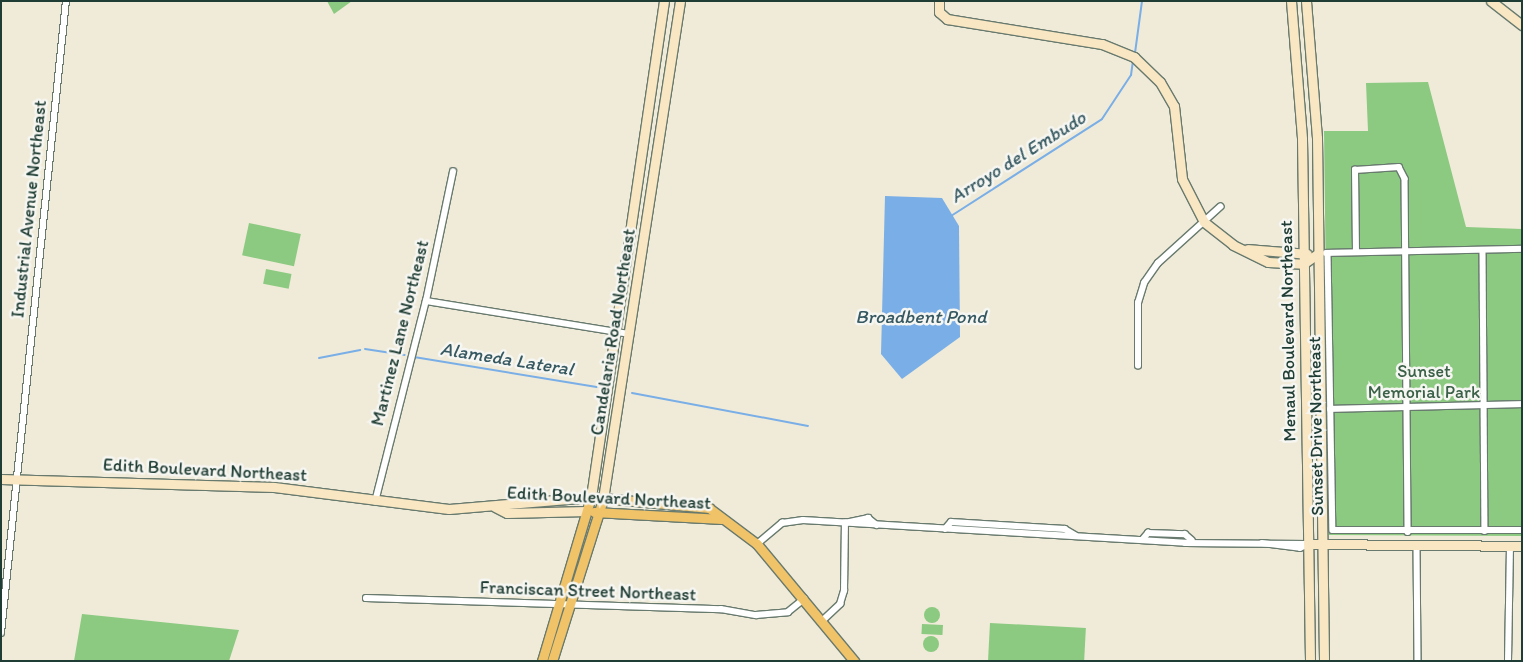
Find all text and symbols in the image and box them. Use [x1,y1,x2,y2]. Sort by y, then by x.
street label: Industrial Avenue Northeast [7,99,51,319]
water label: Arroyo del Embudo [946,106,1090,208]
street label: Menaul Boulevard Northeast [1275,220,1301,442]
street label: Candelaria Road Northeast [586,227,640,437]
street label: Martinez Lane Northeast [366,237,434,429]
water label: Broadbent Pond [855,306,987,328]
street label: Sunset Drive Northeast [1304,336,1328,516]
water label: Alameda Lateral [439,337,575,381]
park label: Sunset Memorial Park [1368,361,1480,404]
street label: Edith Boulevard Northeast [102,454,308,486]
street label: Edith Boulevard Northeast [506,482,712,514]
street label: Franciscan Street Northeast [479,576,697,606]

